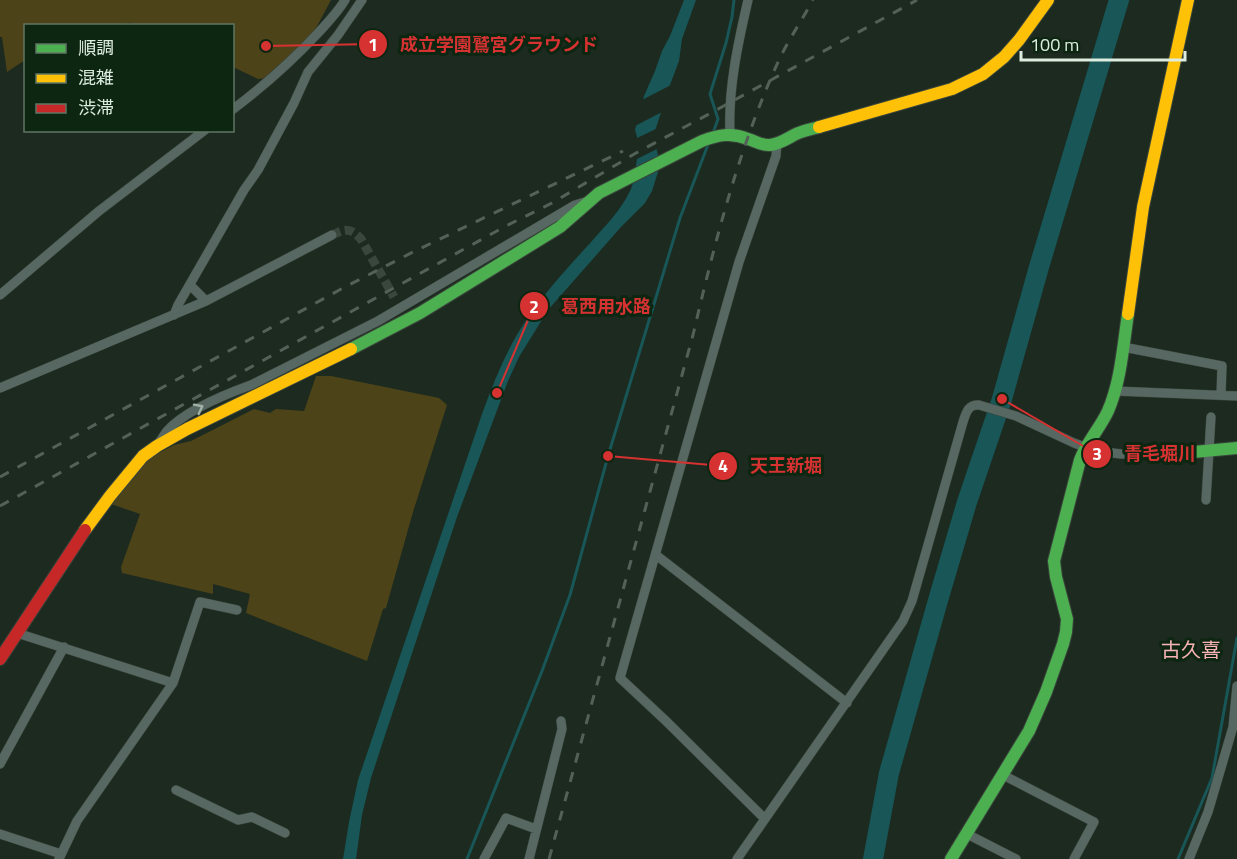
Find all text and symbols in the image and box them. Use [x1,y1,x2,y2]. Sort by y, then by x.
legend [24,24,234,132]
scale bar [1021,24,1184,62]
callout: 成立学園鷲宮グラウンド [358,26,610,62]
text: 1 [368,31,378,58]
text: 成立学園鷲宮グラウンド [400,31,598,58]
text: 100 m [1030,31,1079,58]
text: 順調 [78,34,114,61]
text: 混雑 [78,64,114,91]
text: 渋滞 [78,94,114,121]
callout: 葛西用水路 [519,288,663,324]
text: 2 [529,293,539,320]
text: 葛西用水路 [561,293,651,320]
one-way arrow [193,404,204,416]
callout: 青毛堀川 [1082,436,1208,472]
text: 3 [1092,440,1102,467]
text: 青毛堀川 [1124,440,1196,467]
callout: 天王新堀 [708,448,834,484]
text: 4 [718,452,728,479]
text: 天王新堀 [750,452,822,479]
district label: 古久喜 [1161,634,1221,665]

